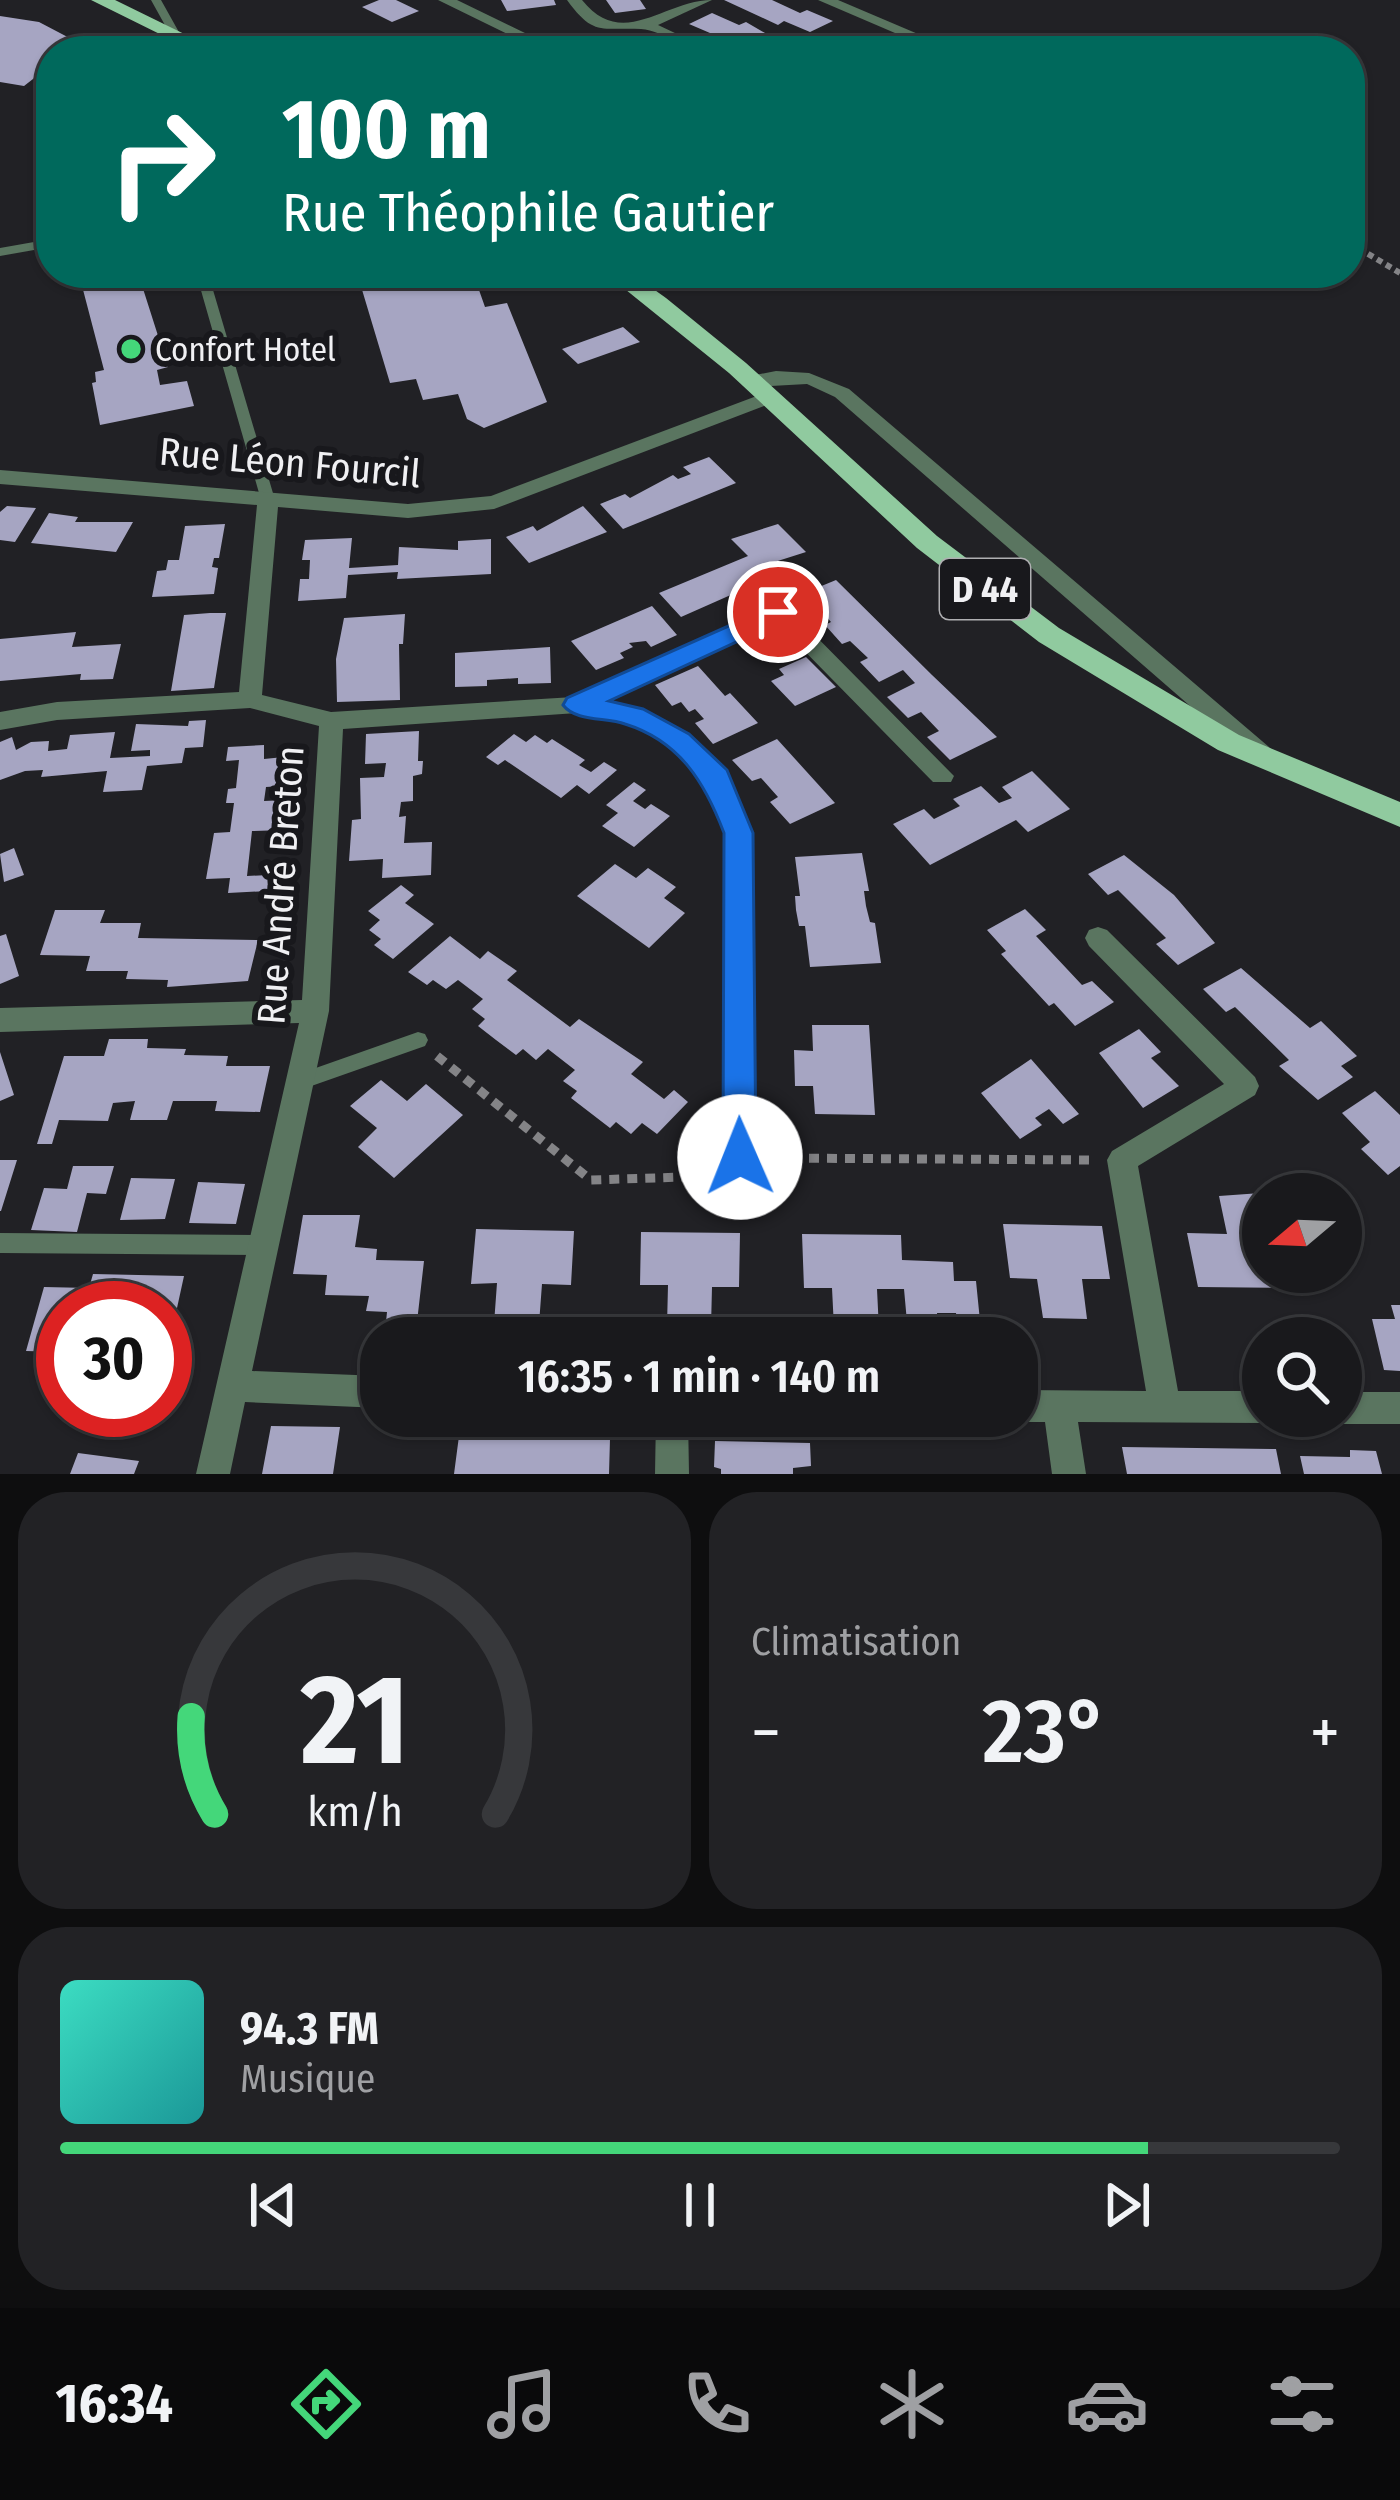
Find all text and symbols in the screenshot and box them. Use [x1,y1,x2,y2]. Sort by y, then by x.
text: 100 m [282,79,491,180]
icon: right [84,84,240,240]
text: Rue Théophile Gautier [282,181,774,245]
place label: Confort Hotel [155,330,336,370]
marker: Confort Hotel [118,336,144,362]
street label: Rue Léon Fourcil [157,429,422,497]
road number: D 44 [940,559,1030,619]
pin [727,561,829,663]
icon: arrive [745,579,811,645]
street label: Rue André Breton [248,744,314,1026]
position arrow [677,1094,803,1220]
north arrow [1242,1173,1362,1293]
map controls [1242,1173,1362,1437]
speed limit sign: 30 [36,1281,192,1437]
button: search [1242,1317,1362,1437]
text: 16:35 · 1 min · 140 m [518,1350,880,1404]
text: Climatisation [751,1619,961,1665]
text: 21 [299,1646,409,1796]
text: 23° [983,1678,1108,1786]
text: − [751,1693,781,1772]
text: + [1310,1693,1340,1772]
text: km/h [307,1785,402,1836]
text: 94.3 FM [240,2002,379,2056]
text: Musique [240,2056,375,2102]
icon: previous [240,2172,306,2238]
icon: pause [667,2172,733,2238]
icon: next [1094,2172,1160,2238]
icon: directions [284,2362,368,2446]
icon: music [480,2362,564,2446]
icon: phone [675,2362,759,2446]
icon: climate [870,2362,954,2446]
icon: car [1065,2362,1149,2446]
icon: filters [1260,2362,1344,2446]
text: 16:34 [56,2372,173,2436]

